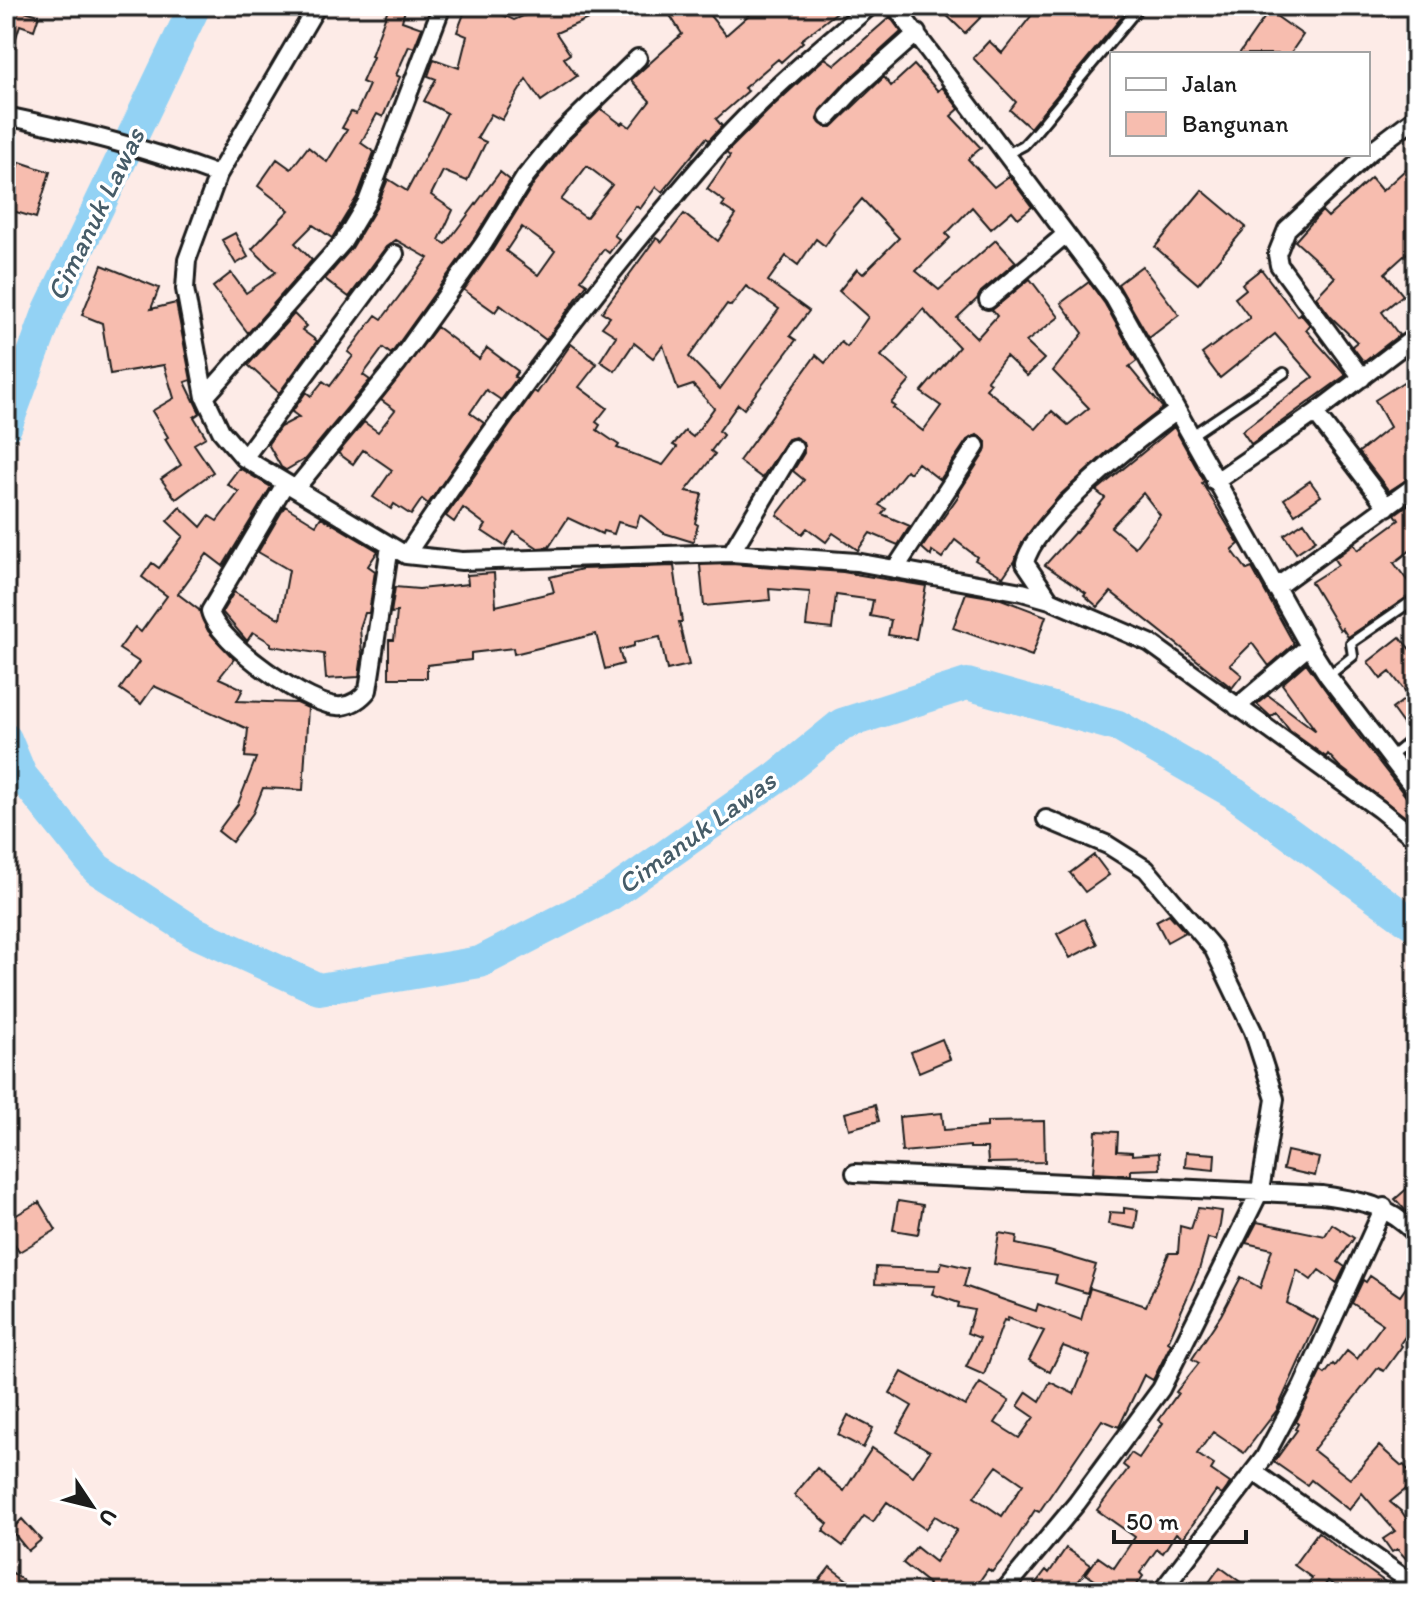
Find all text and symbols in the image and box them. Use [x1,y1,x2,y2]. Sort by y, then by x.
legend [1110,52,1370,156]
text: Jalan [1182,69,1237,98]
text: Bangunan [1182,109,1289,138]
water label: Cimanuk Lawas [39,121,152,306]
water label: Cimanuk Lawas [610,762,783,901]
north arrow [52,1466,132,1546]
scale bar [1114,1494,1246,1544]
text: U [93,1503,123,1531]
text: 50 m [1126,1507,1179,1536]

